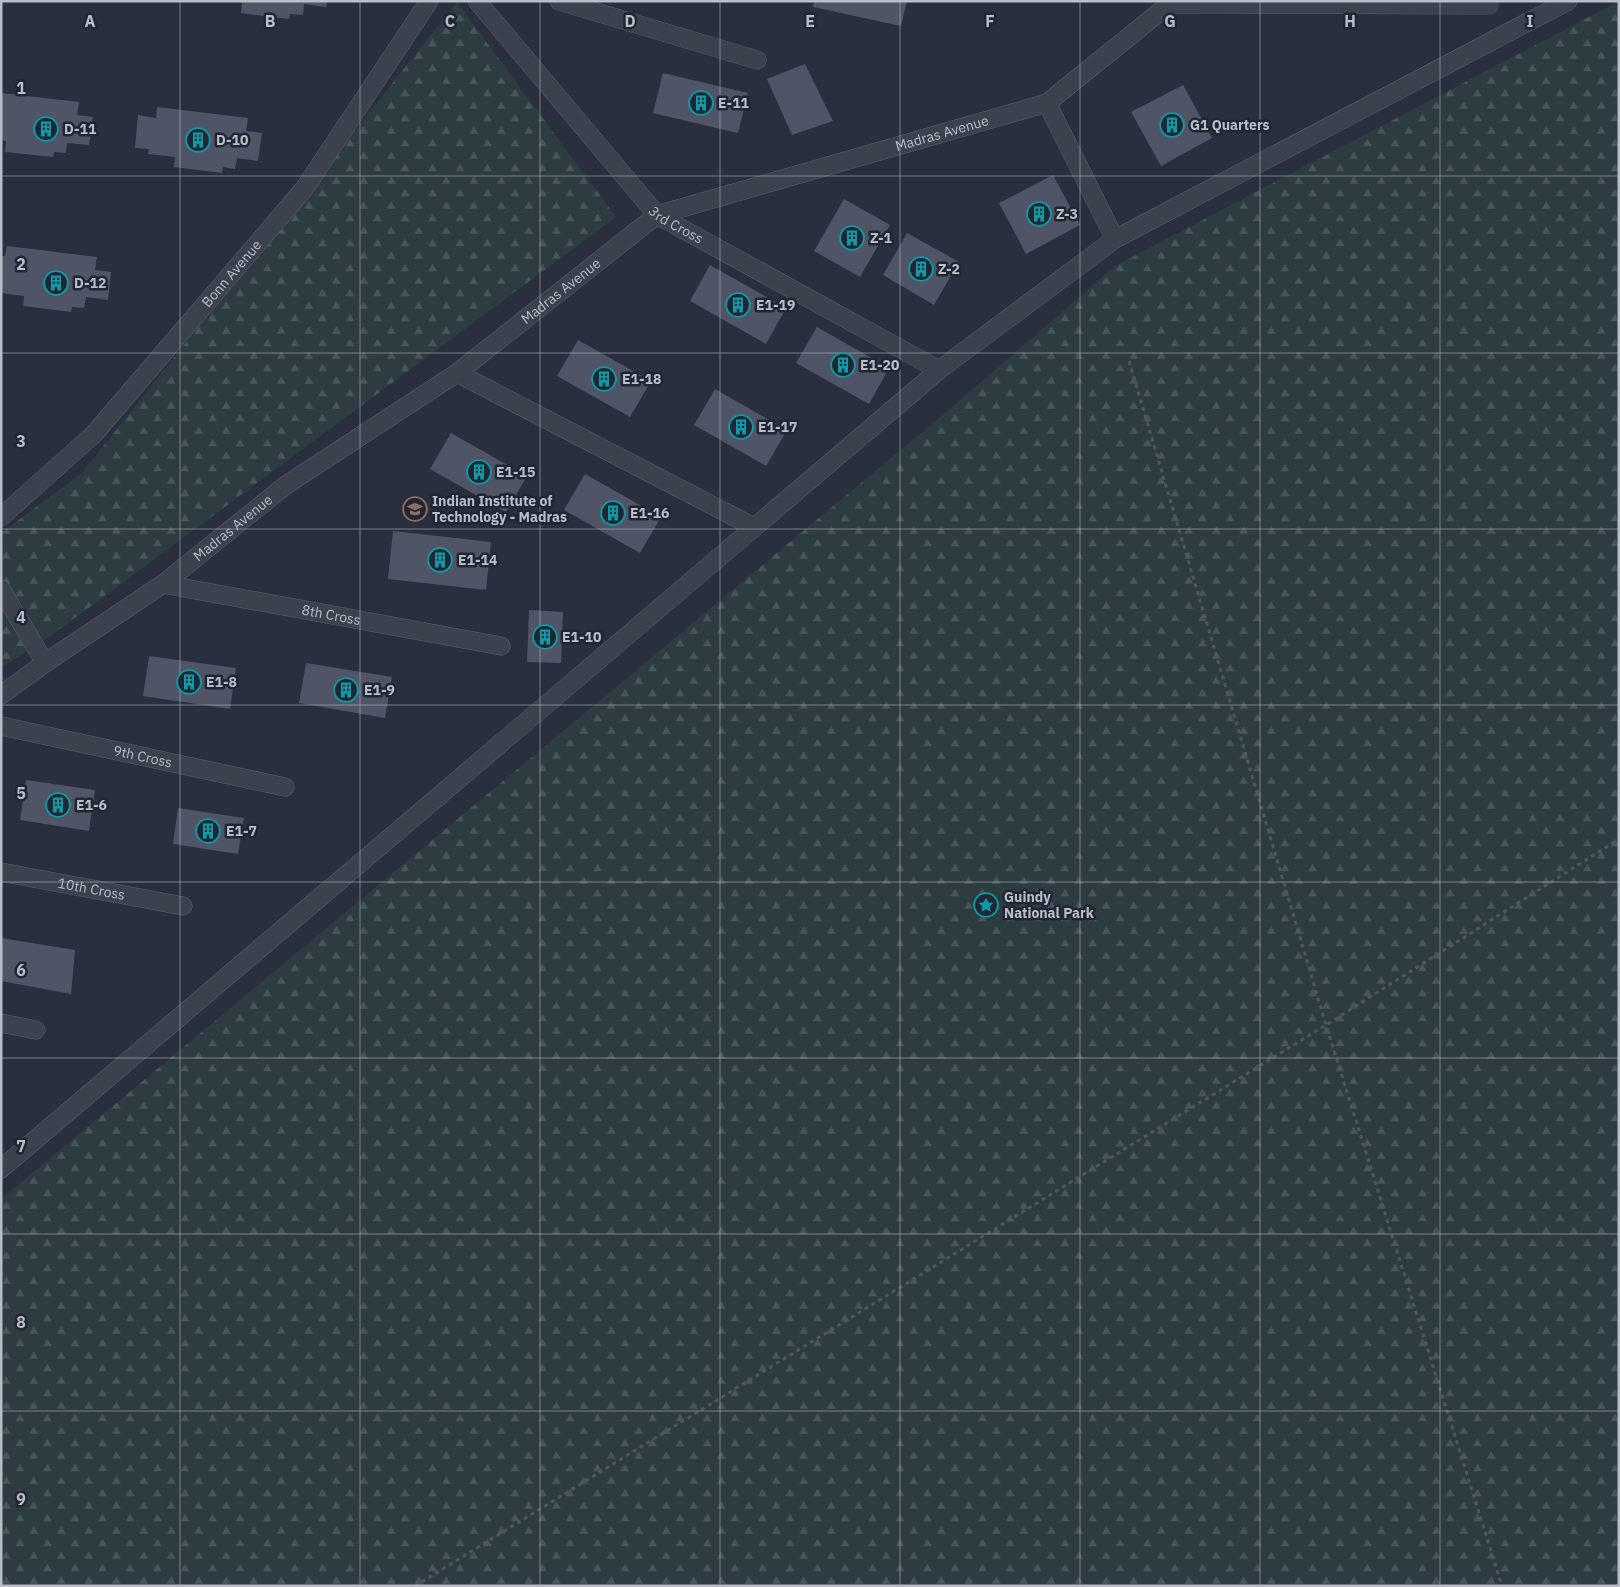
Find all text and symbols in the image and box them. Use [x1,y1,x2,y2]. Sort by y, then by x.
text: A [85,11,96,31]
text: B [265,11,276,31]
text: C [445,11,455,31]
text: D [624,11,636,31]
text: E [805,11,815,31]
text: F [985,11,995,31]
text: G [1164,11,1176,31]
text: H [1344,11,1356,31]
text: I [1527,11,1534,31]
text: 1 [16,78,26,98]
building icon: E-11 [688,90,714,116]
place label: E-11 [718,94,750,112]
street label: Madras Avenue [893,111,991,155]
building icon: G1 Quarters [1159,112,1185,138]
building icon: D-11 [33,116,59,142]
place label: G1 Quarters [1190,116,1270,134]
place label: D-11 [64,120,97,138]
building icon: D-10 [185,127,211,153]
place label: D-10 [216,131,248,149]
building icon: Z-3 [1026,201,1052,227]
street label: 3rd Cross [645,203,707,248]
place label: Z-3 [1056,205,1078,223]
building icon: Z-1 [839,225,865,251]
place label: Z-1 [870,229,893,247]
street label: Bonn Avenue [198,236,266,311]
text: 2 [16,254,26,274]
street label: Madras Avenue [517,254,604,328]
building icon: Z-2 [908,256,934,282]
place label: Z-2 [938,260,960,278]
building icon: D-12 [43,270,69,296]
place label: D-12 [74,274,106,292]
building icon: E1-19 [725,292,751,318]
place label: E1-19 [756,296,795,314]
building icon: E1-20 [830,352,856,378]
place label: E1-20 [860,356,899,374]
building icon: E1-18 [591,366,617,392]
place label: E1-18 [622,370,661,388]
building icon: E1-17 [728,414,754,440]
place label: E1-17 [758,418,797,436]
text: 3 [16,431,26,451]
building icon: E1-15 [466,459,492,485]
place label: E1-15 [496,463,535,481]
street label: Madras Avenue [190,490,276,565]
place label: Indian Institute of Technology - Madras [432,492,567,526]
school or university icon: Indian Institute of Technology - Madras [402,496,428,522]
building icon: E1-16 [600,500,626,526]
place label: E1-16 [630,504,669,522]
building icon: E1-14 [427,547,453,573]
place label: E1-14 [458,551,497,569]
street label: 8th Cross [300,601,362,629]
text: 4 [16,607,26,627]
building icon: E1-10 [532,624,558,650]
place label: E1-10 [562,628,601,646]
building icon: E1-8 [176,669,202,695]
place label: E1-8 [206,673,237,691]
building icon: E1-9 [333,677,359,703]
place label: E1-9 [364,681,395,699]
street label: 9th Cross [112,741,174,772]
text: 5 [16,783,26,803]
building icon: E1-6 [45,792,71,818]
place label: E1-6 [76,796,107,814]
building icon: E1-7 [195,818,221,844]
place label: E1-7 [226,822,257,840]
street label: 10th Cross [56,874,127,904]
place label: Guindy National Park [1004,888,1095,922]
place icon: Guindy National Park [973,892,999,918]
text: 6 [16,960,26,980]
text: 7 [16,1136,26,1156]
text: 8 [16,1312,26,1332]
text: 9 [16,1489,26,1509]

